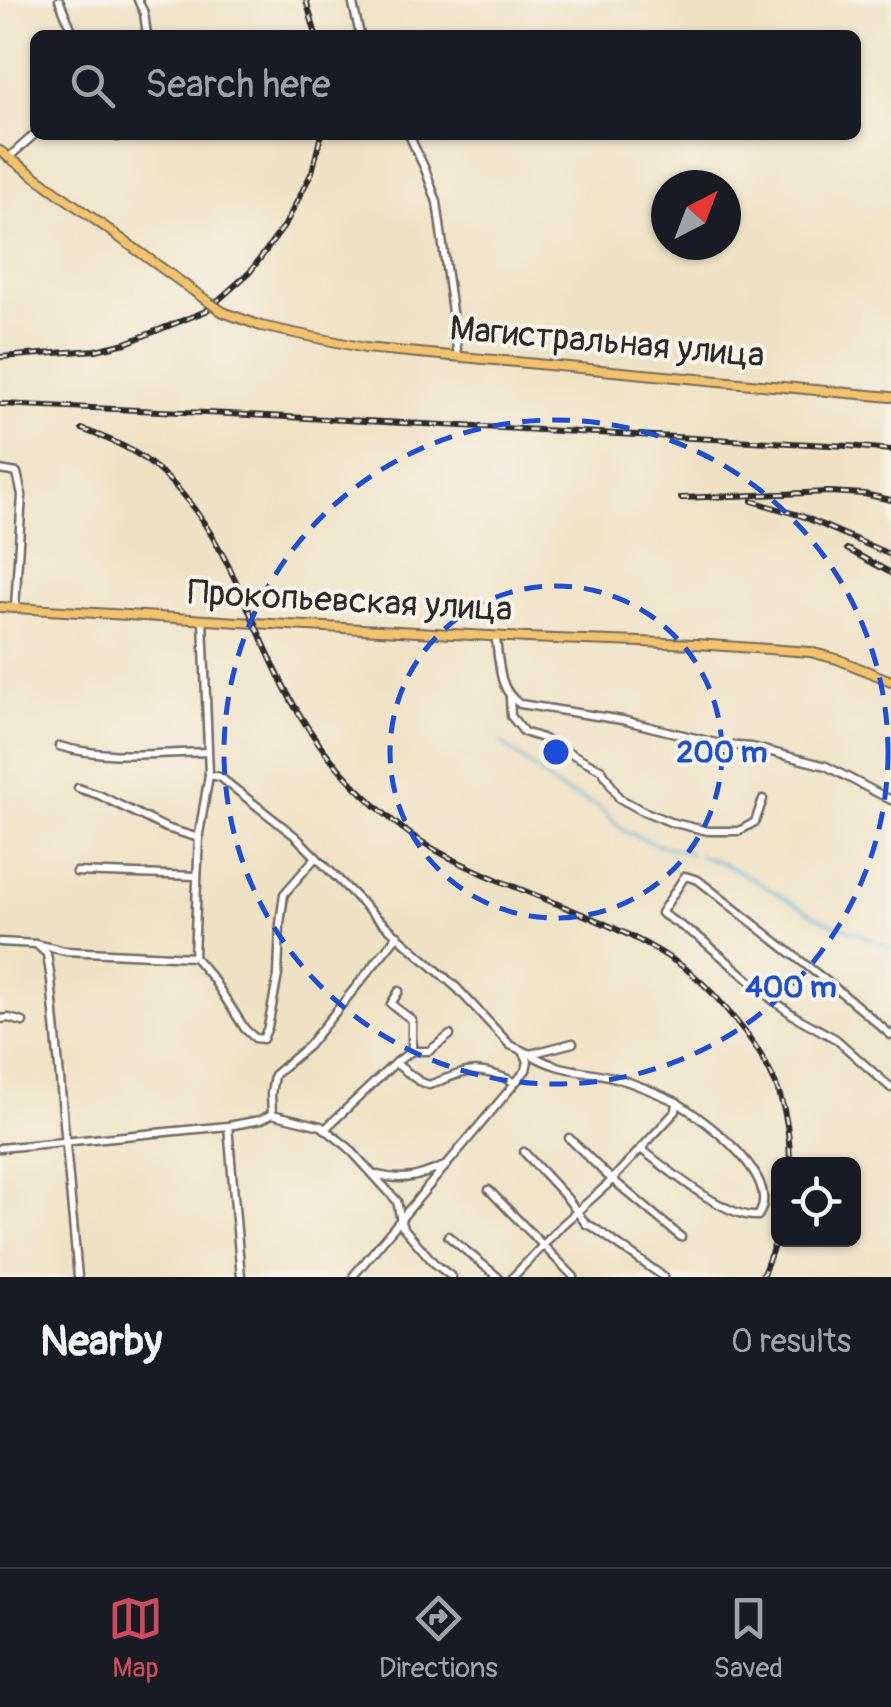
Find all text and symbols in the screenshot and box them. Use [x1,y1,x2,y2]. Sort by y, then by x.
search box [30,30,861,140]
icon: search [65,58,120,113]
text: Search here [145,61,331,109]
north arrow [651,170,741,260]
street label: Магистральная улица [448,306,766,378]
street label: Прокопьевская улица [187,571,513,631]
centre of rings [538,734,574,770]
text: 200 m [677,734,767,771]
text: 400 m [745,969,837,1006]
map controls [771,1157,861,1247]
button: locate [771,1157,861,1247]
text: Nearby [40,1316,162,1368]
text: 0 results [731,1322,851,1362]
tab: Map [108,1591,163,1686]
tab: Directions [379,1591,498,1686]
tab: Saved [714,1591,783,1686]

